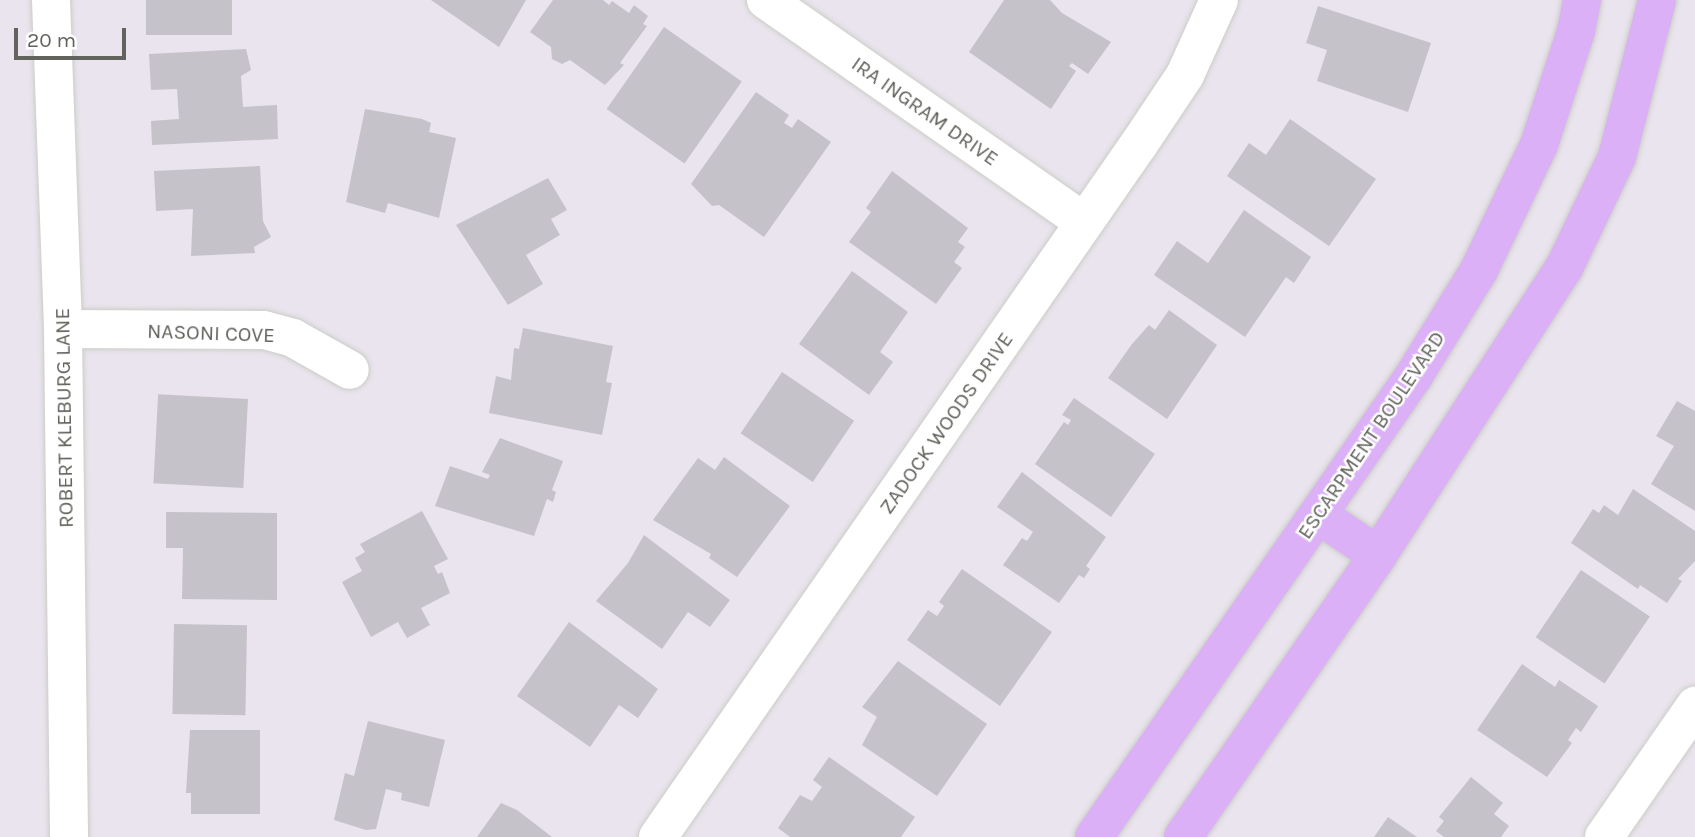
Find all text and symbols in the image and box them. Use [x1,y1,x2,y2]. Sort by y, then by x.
scale bar [18,14,130,58]
text: 20 m [27,28,76,52]
street label: IRA INGRAM DRIVE [847,51,1003,171]
street label: ROBERT KLEBURG LANE [49,308,79,528]
street label: NASONI COVE [147,318,275,348]
street label: ESCARPMENT BOULEVARD [1292,326,1450,544]
street label: ZADOCK WOODS DRIVE [874,327,1018,519]

